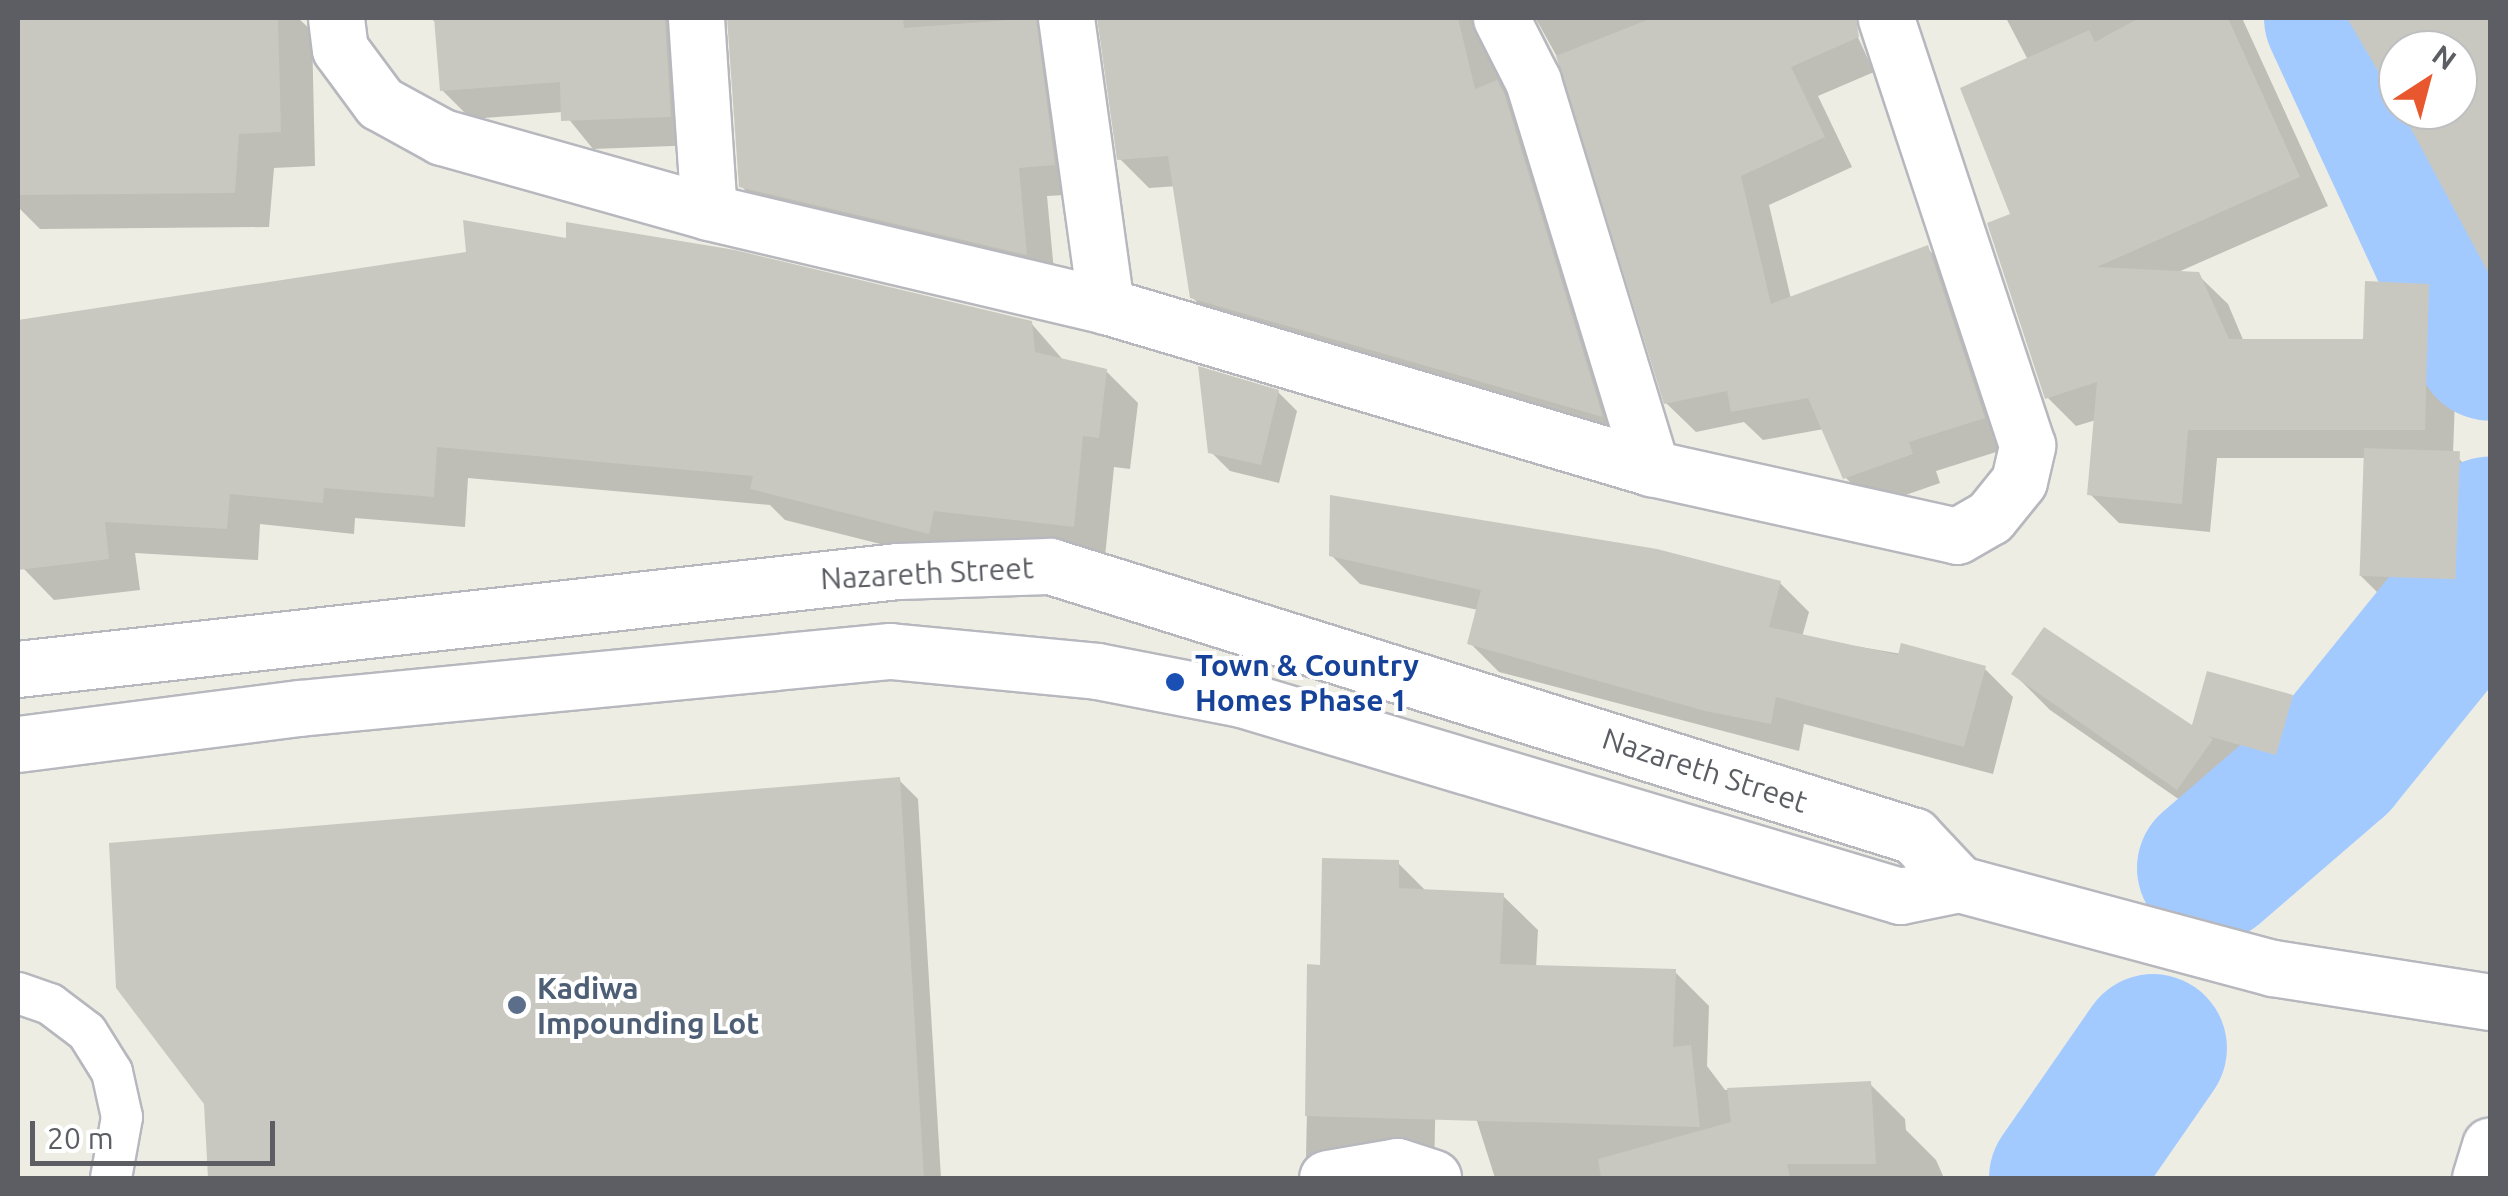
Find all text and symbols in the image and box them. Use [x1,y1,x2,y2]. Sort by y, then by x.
north arrow [2378,30,2478,130]
text: N [2427,38,2462,76]
street label: Nazareth Street [819,549,1035,597]
place label: Town & Country Homes Phase 1 [1195,647,1419,718]
marker: Town & Country Homes Phase 1 [1164,671,1186,693]
street label: Nazareth Street [1598,720,1812,820]
place label: Kadiwa Impounding Lot [537,970,759,1040]
marker: Kadiwa Impounding Lot [506,994,528,1016]
scale bar [35,1101,280,1163]
text: 20 m [47,1121,114,1155]

